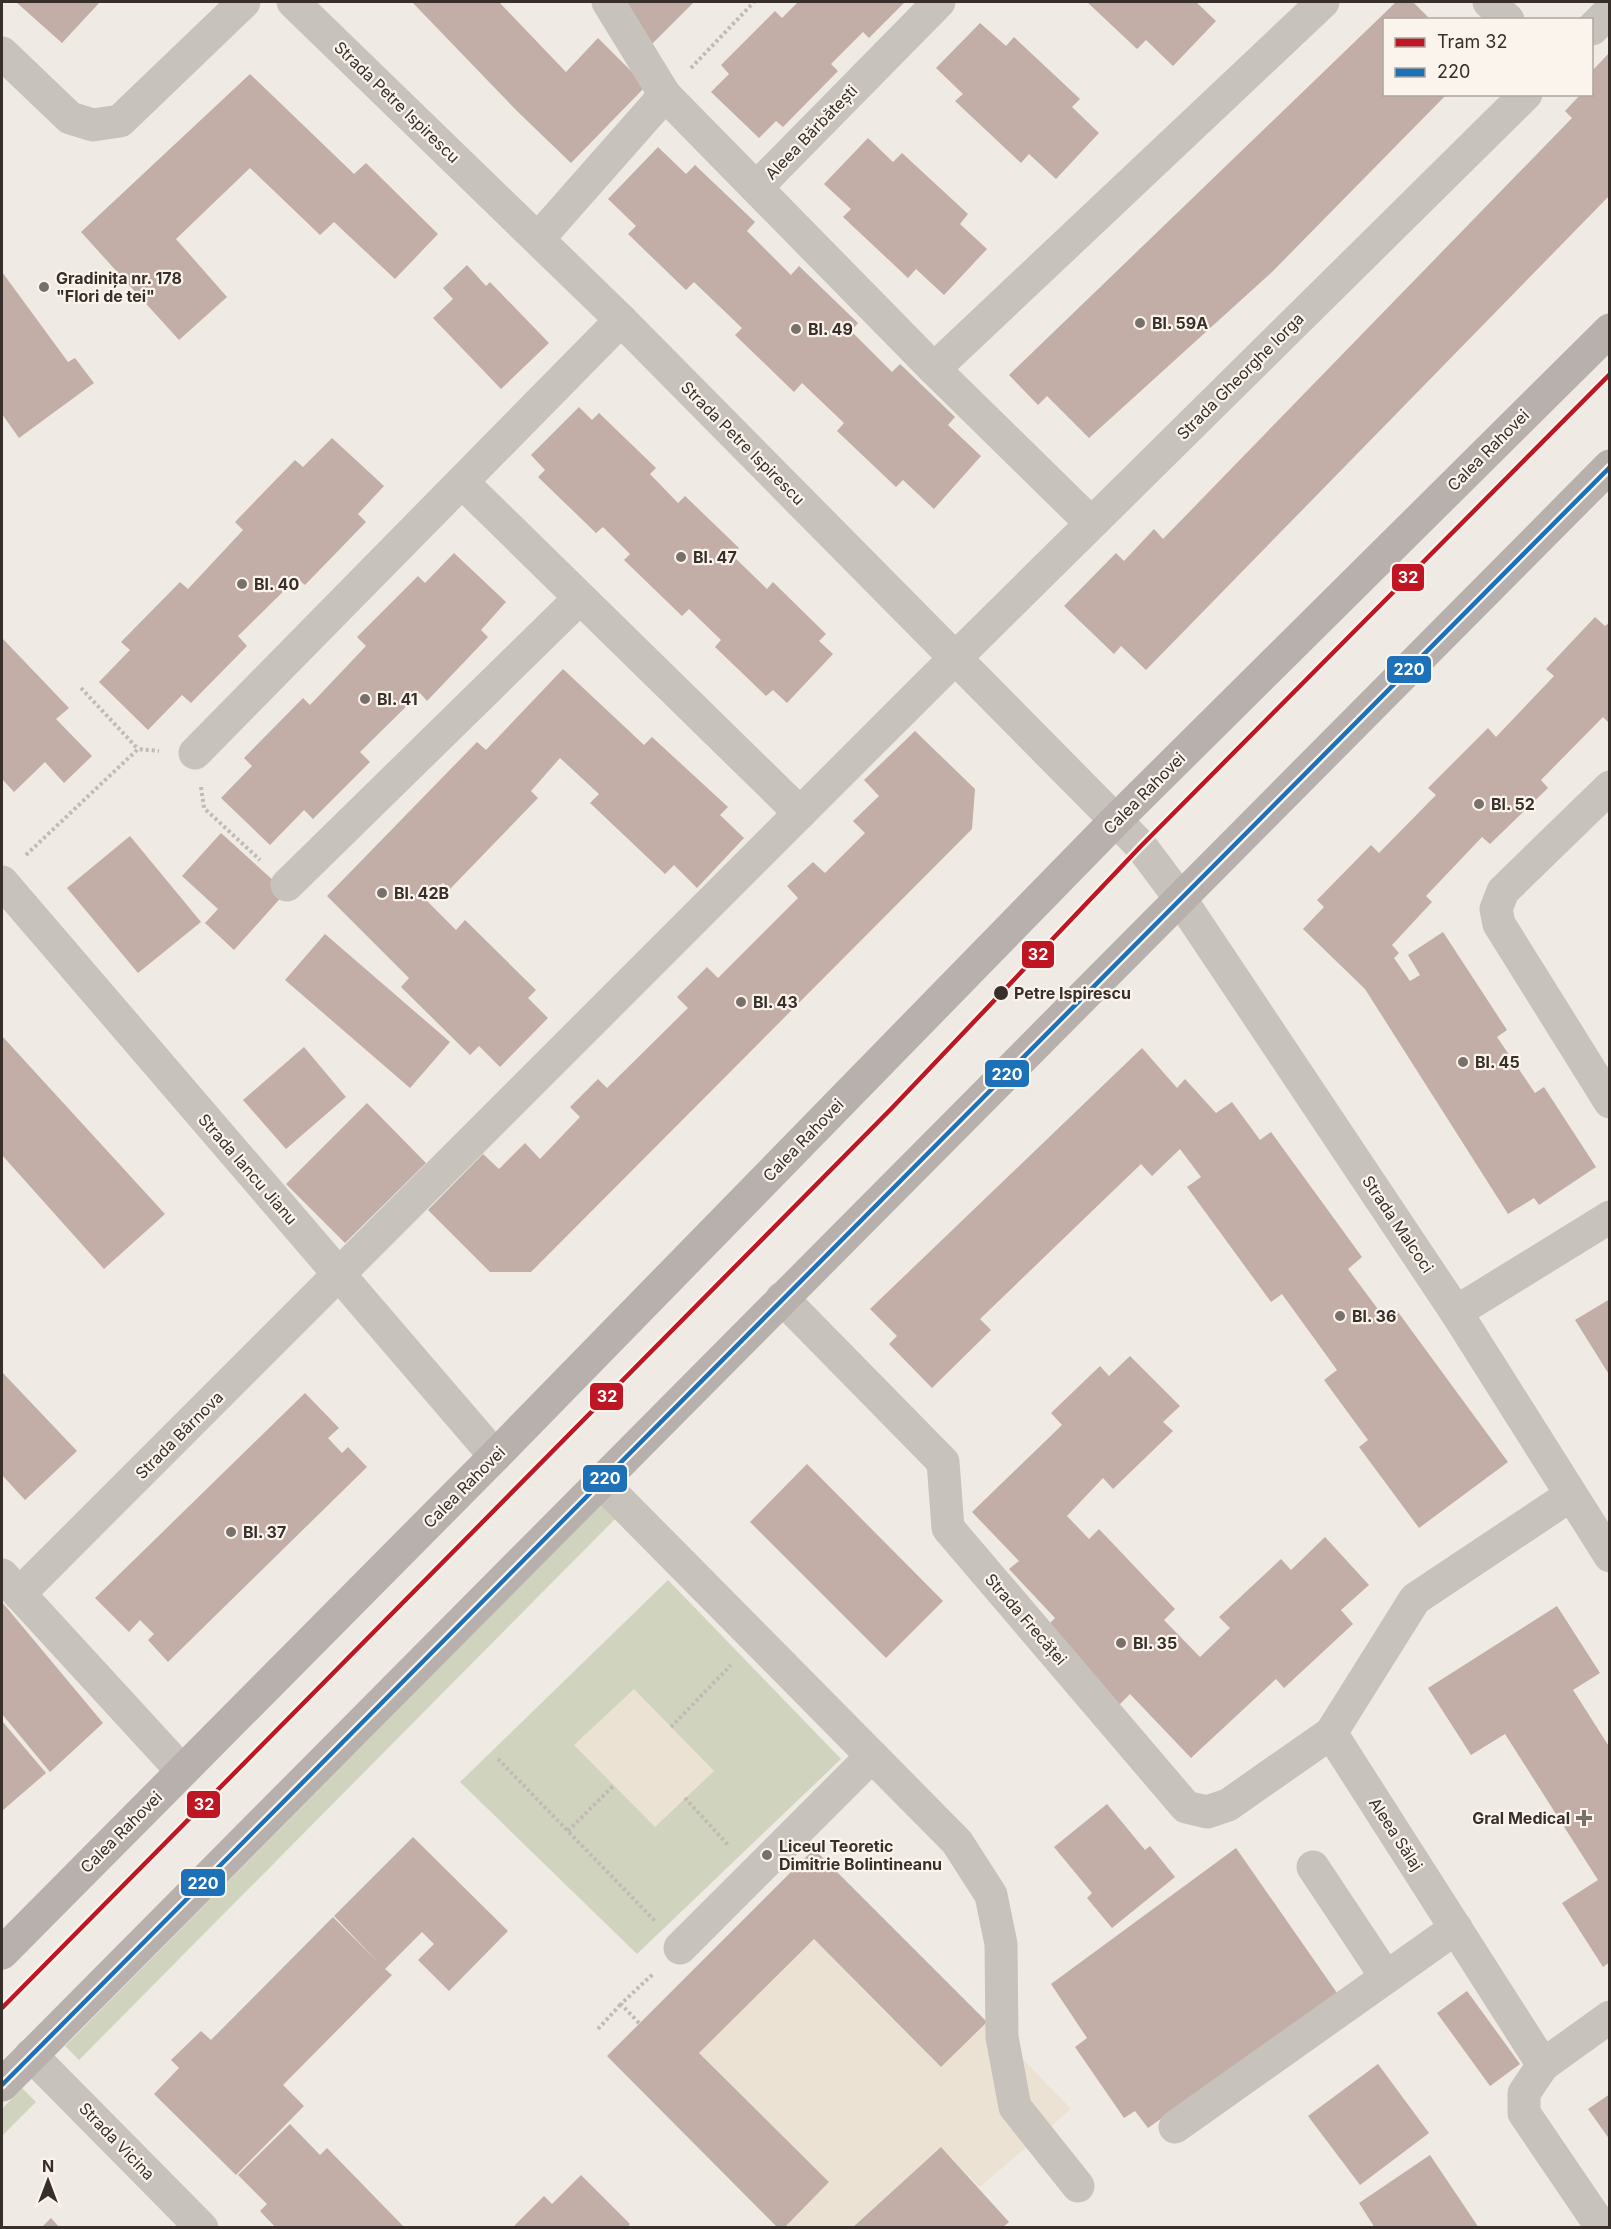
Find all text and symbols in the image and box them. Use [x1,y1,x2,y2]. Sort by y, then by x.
legend [1383,18,1593,96]
text: Tram 32 [1437,31,1507,52]
street label: Strada Petre Ispirescu [330,37,464,167]
text: 220 [1437,61,1470,82]
street label: Aleea Bărbătești [761,81,861,183]
place label: Gradinița nr. 178 "Flori de tei" [56,268,182,306]
marker: Gradinița nr. 178 "Flori de tei" [37,280,51,294]
street label: Strada Gheorghe Iorga [1172,308,1308,444]
place label: Bl. 59A [1152,313,1208,333]
marker: Bl. 59A [1133,316,1147,330]
place label: Bl. 49 [808,319,853,339]
marker: Bl. 49 [789,322,803,336]
street label: Strada Petre Ispirescu [677,377,809,509]
street label: Calea Rahovei [1443,405,1533,495]
place label: Bl. 47 [693,547,737,567]
marker: Bl. 47 [674,550,688,564]
line badge: 32 [1391,563,1425,592]
text: 32 [1398,567,1418,587]
place label: Bl. 40 [254,574,299,594]
marker: Bl. 40 [235,577,249,591]
line badge: 220 [1386,655,1432,684]
text: 220 [1394,659,1425,679]
place label: Bl. 41 [377,689,418,709]
marker: Bl. 41 [358,692,372,706]
street label: Calea Rahovei [1099,748,1189,838]
place label: Bl. 52 [1491,794,1535,814]
marker: Bl. 52 [1472,797,1486,811]
place label: Bl. 42B [394,883,449,903]
marker: Bl. 42B [375,886,389,900]
line badge: 32 [1021,940,1055,969]
text: 32 [1028,944,1048,964]
place label: Petre Ispirescu [1014,983,1131,1003]
marker: Petre Ispirescu [992,984,1010,1002]
place label: Bl. 43 [753,992,798,1012]
marker: Bl. 43 [734,995,748,1009]
place label: Bl. 45 [1475,1052,1520,1072]
marker: Bl. 45 [1456,1055,1470,1069]
line badge: 220 [984,1059,1030,1088]
text: 220 [992,1064,1023,1084]
street label: Calea Rahovei [759,1094,847,1186]
street label: Strada Iancu Jianu [194,1109,302,1229]
street label: Strada Malcoci [1358,1172,1438,1276]
place label: Bl. 36 [1352,1306,1396,1326]
marker: Bl. 36 [1333,1309,1347,1323]
line badge: 32 [589,1382,624,1411]
text: 32 [597,1386,617,1406]
street label: Strada Bârnova [131,1387,227,1483]
street label: Calea Rahovei [419,1442,509,1532]
line badge: 220 [582,1464,628,1493]
text: 220 [590,1468,621,1488]
place label: Bl. 37 [243,1522,286,1542]
marker: Bl. 37 [224,1525,238,1539]
street label: Strada Frecăței [981,1569,1071,1669]
place label: Bl. 35 [1133,1633,1177,1653]
marker: Bl. 35 [1114,1636,1128,1650]
street label: Calea Rahovei [76,1787,166,1877]
line badge: 32 [186,1790,221,1819]
text: 32 [194,1794,214,1814]
street label: Aleea Sălaj [1365,1794,1427,1874]
place label: Gral Medical [1472,1808,1570,1828]
marker: Gral Medical [1575,1809,1593,1827]
place label: Liceul Teoretic Dimitrie Bolintineanu [779,1836,942,1874]
marker: Liceul Teoretic Dimitrie Bolintineanu [760,1848,774,1862]
line badge: 220 [180,1868,226,1897]
text: 220 [188,1873,219,1893]
street label: Strada Vicina [75,2098,159,2184]
north arrow [18,2151,78,2211]
text: N [42,2156,54,2176]

